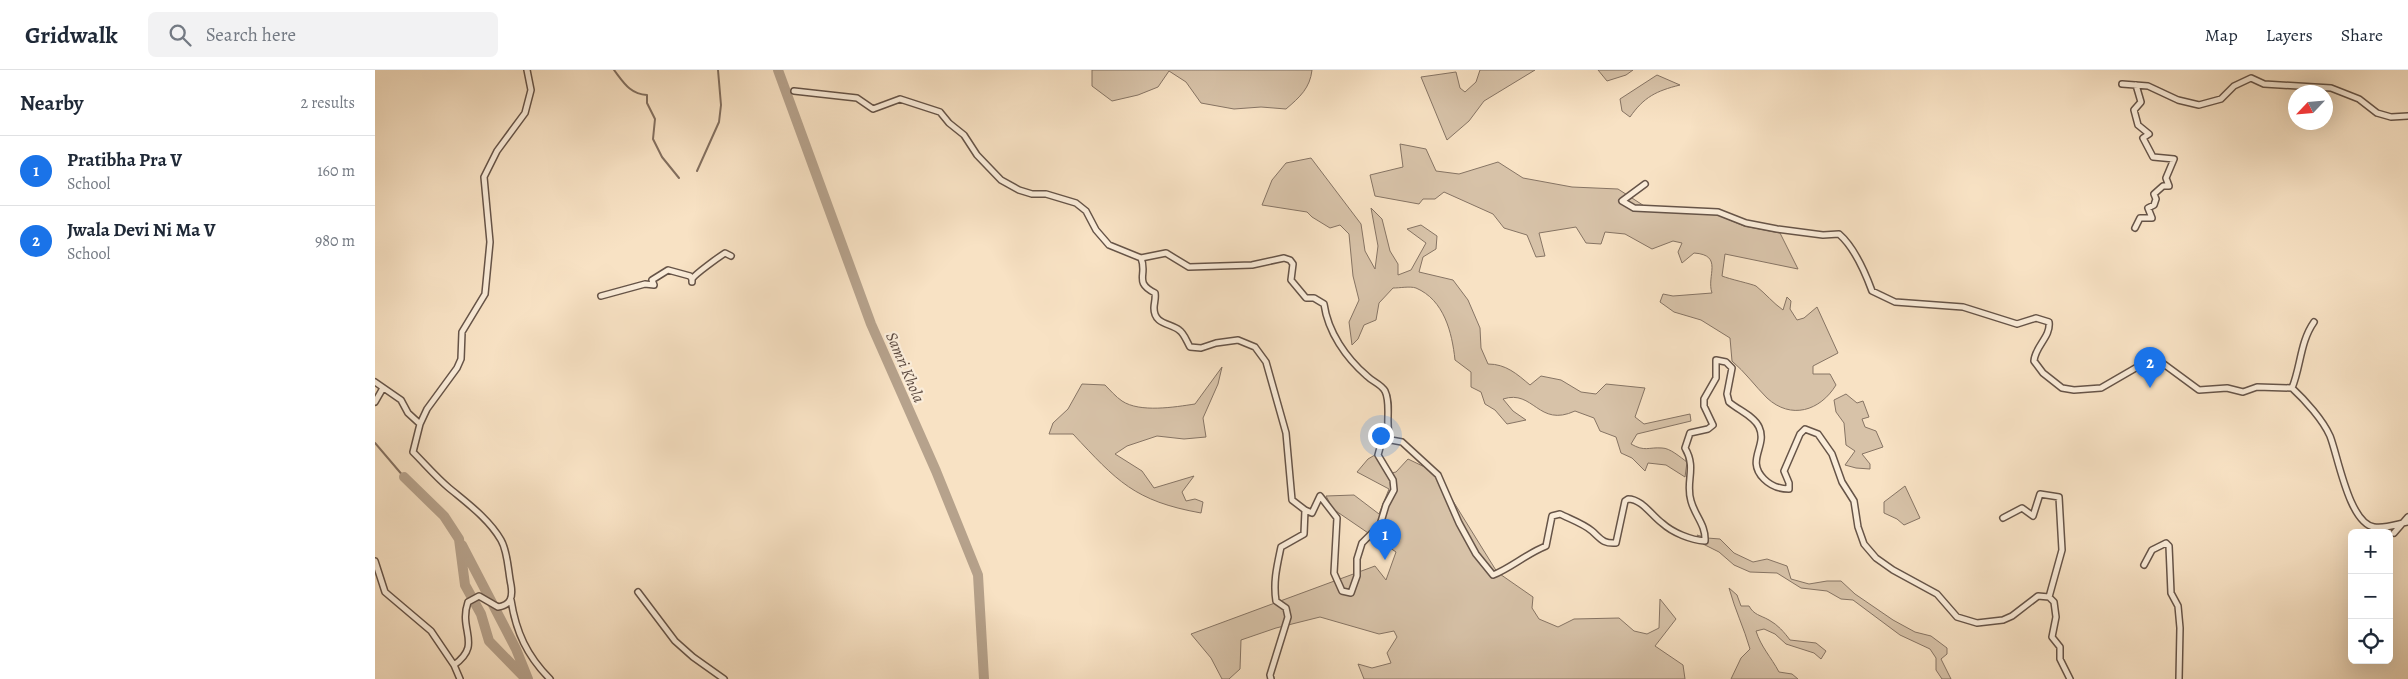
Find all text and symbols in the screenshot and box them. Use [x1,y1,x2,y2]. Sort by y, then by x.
search box [148,12,498,57]
text: Gridwalk [25,19,118,51]
icon: search [166,21,194,49]
text: Search here [206,22,296,48]
text: Map [2205,23,2238,47]
text: Layers [2266,23,2313,47]
text: Share [2341,23,2383,47]
north arrow [2288,85,2333,130]
text: Nearby [20,89,83,117]
text: 2 results [300,92,355,114]
text: Pratibha Pra V [67,147,182,173]
text: 1 [33,160,39,182]
text: 160 m [317,160,355,182]
text: School [67,173,110,195]
text: Jwala Devi Ni Ma V [67,217,216,243]
text: 2 [32,230,40,252]
text: 980 m [315,230,355,252]
text: School [67,243,110,265]
water label: Samri Khola [880,329,930,407]
pin: 2 [2134,347,2166,388]
your location [1368,423,1394,449]
pin: 1 [1369,519,1401,560]
map controls [2348,529,2393,664]
button: + [2348,529,2393,574]
button: − [2348,574,2393,619]
button: locate [2348,619,2393,664]

